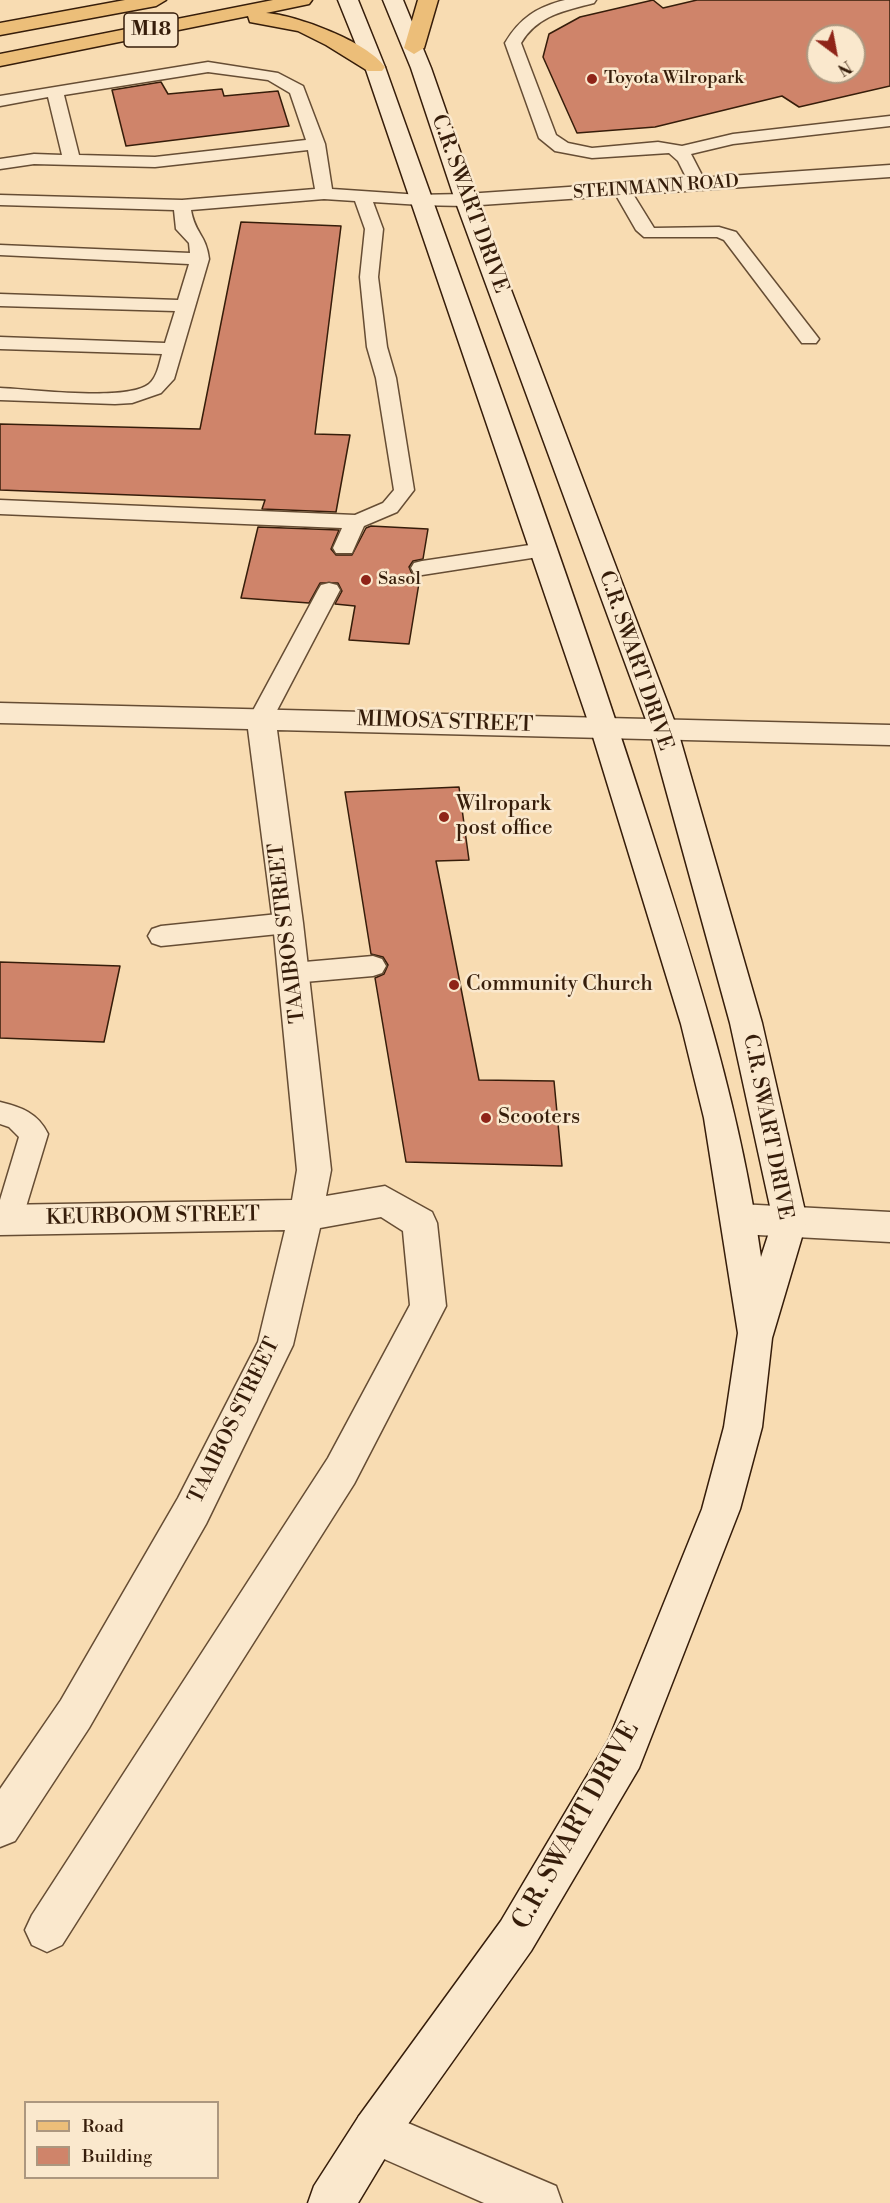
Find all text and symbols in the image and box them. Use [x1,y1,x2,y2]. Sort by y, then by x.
road number: M18 [124,13,178,47]
north arrow [806,24,866,84]
text: N [834,56,855,79]
place label: Toyota Wilropark [604,68,744,90]
marker: Toyota Wilropark [585,72,599,86]
street label: C.R. SWART DRIVE [425,111,513,297]
street label: STEINMANN ROAD [572,171,740,205]
street label: C.R. SWART DRIVE [592,568,678,754]
place label: Sasol [378,569,421,591]
marker: Sasol [359,573,373,587]
street label: MIMOSA STREET [356,707,534,739]
place label: Wilropark post office [456,792,553,842]
marker: Wilropark post office [437,810,451,824]
street label: TAAIBOS STREET [264,841,312,1025]
place label: Community Church [466,972,653,998]
marker: Community Church [447,978,461,992]
street label: C.R. SWART DRIVE [737,1032,797,1222]
place label: Scooters [498,1105,580,1131]
marker: Scooters [479,1111,493,1125]
street label: KEURBOOM STREET [46,1203,260,1231]
street label: TAAIBOS STREET [184,1334,286,1508]
street label: C.R. SWART DRIVE [507,1716,647,1936]
legend [24,2101,219,2179]
text: Road [82,2115,124,2138]
text: Building [82,2145,152,2168]

